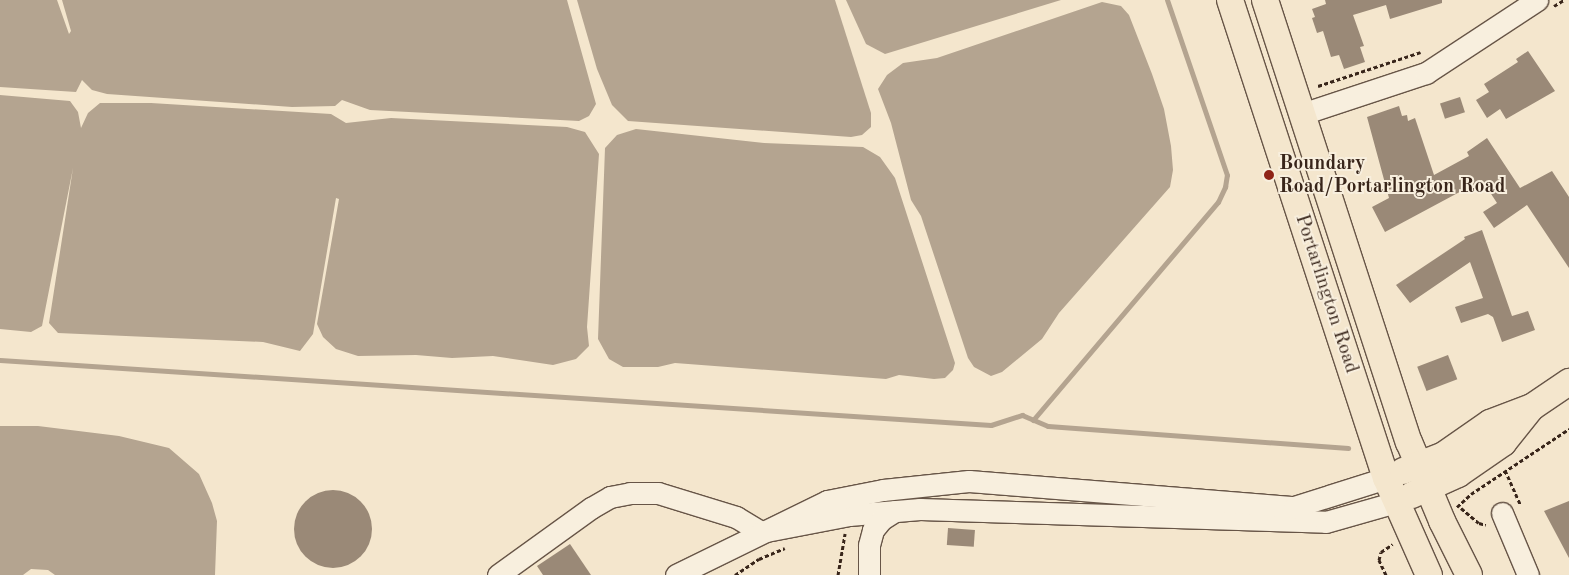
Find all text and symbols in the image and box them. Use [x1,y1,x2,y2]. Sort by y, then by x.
place label: Boundary Road/Portarlington Road [1279,152,1505,199]
marker: Boundary Road/Portarlington Road [1263,169,1275,181]
street label: Portarlington Road [1289,211,1363,377]

